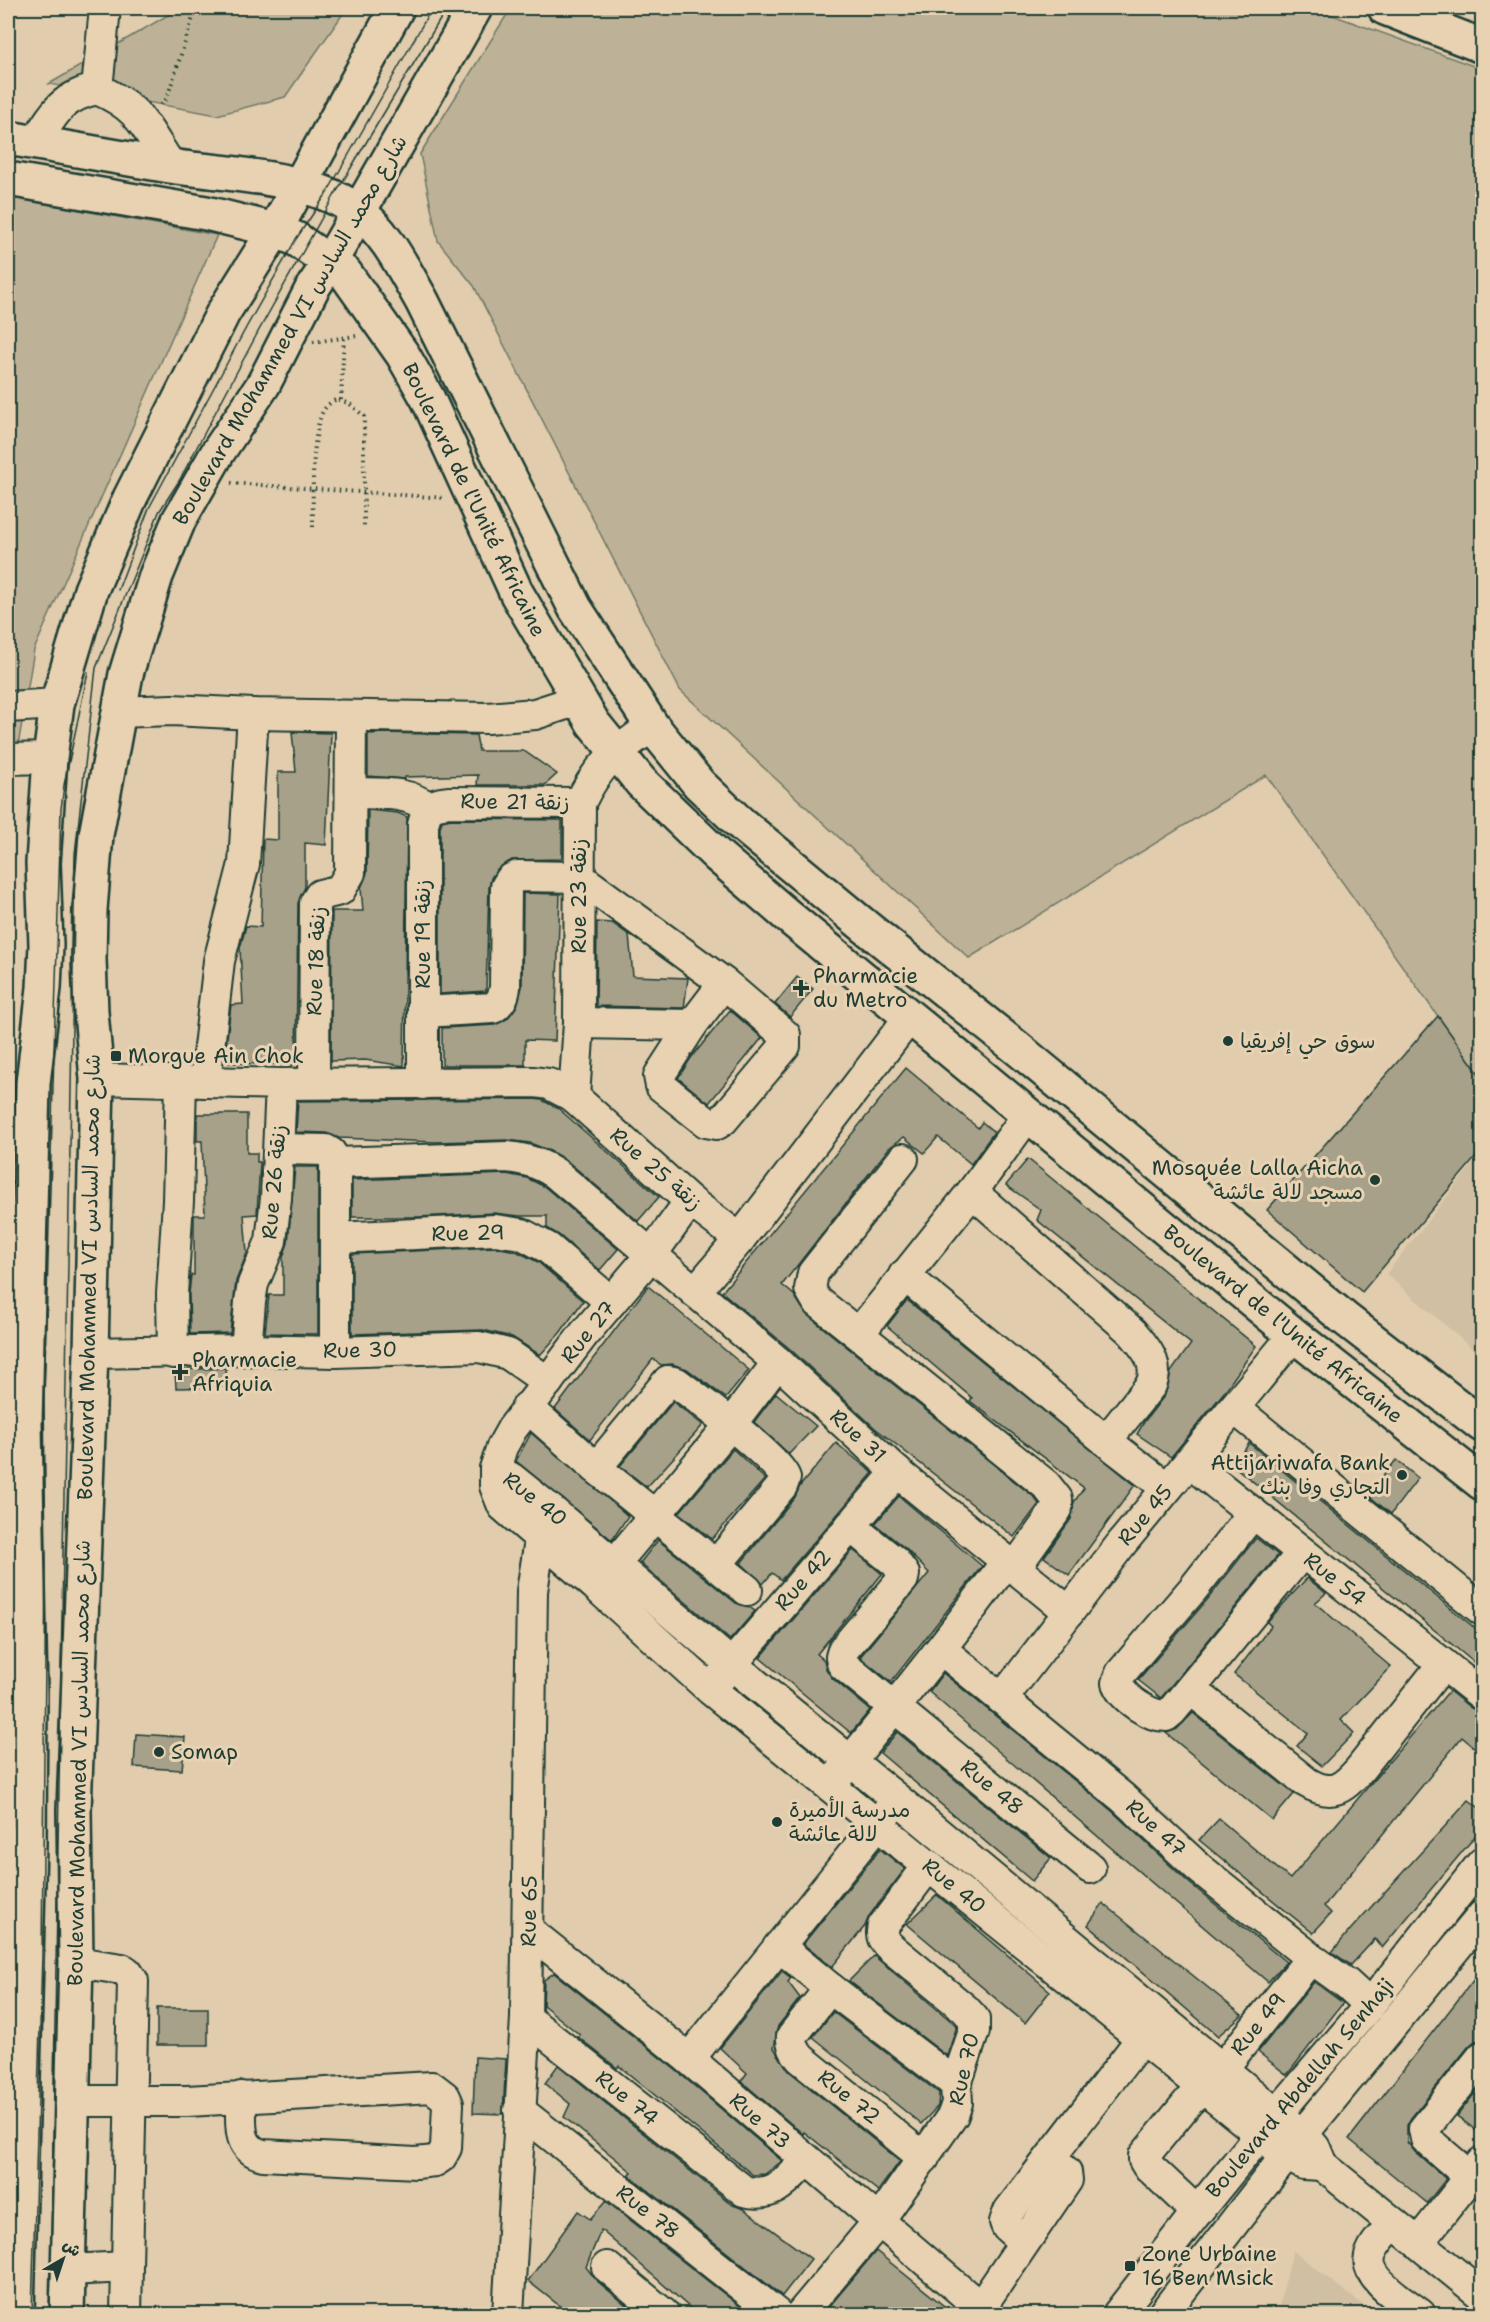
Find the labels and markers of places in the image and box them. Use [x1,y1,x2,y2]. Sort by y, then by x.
place label: Pharmacie du Metro [813,962,918,1014]
marker: Pharmacie du Metro [794,981,808,995]
place label: سوق حي إفريقيا [1240,1027,1375,1060]
marker: سوق حي إفريقيا [1221,1034,1235,1048]
place label: Morgue Ain Chok [128,1042,304,1070]
marker: Morgue Ain Chok [109,1049,123,1063]
place label: Mosquée Lalla Aicha مسجد لالة عائشة [1152,1154,1363,1206]
marker: Mosquée Lalla Aicha مسجد لالة عائشة [1368,1173,1382,1187]
place label: Pharmacie Afriquia [192,1346,297,1398]
marker: Pharmacie Afriquia [173,1365,187,1379]
place label: Attijariwafa Bank التجاري وفا بنك [1210,1449,1390,1502]
marker: Attijariwafa Bank التجاري وفا بنك [1395,1468,1409,1482]
place label: Somap [171,1738,238,1766]
marker: Somap [152,1745,166,1759]
place label: مدرسة الأميرة لالة عائشة [789,1796,910,1848]
marker: مدرسة الأميرة لالة عائشة [770,1815,784,1829]
place label: Zone Urbaine 16 Ben Msick [1142,2240,1277,2292]
marker: Zone Urbaine 16 Ben Msick [1123,2259,1137,2273]

